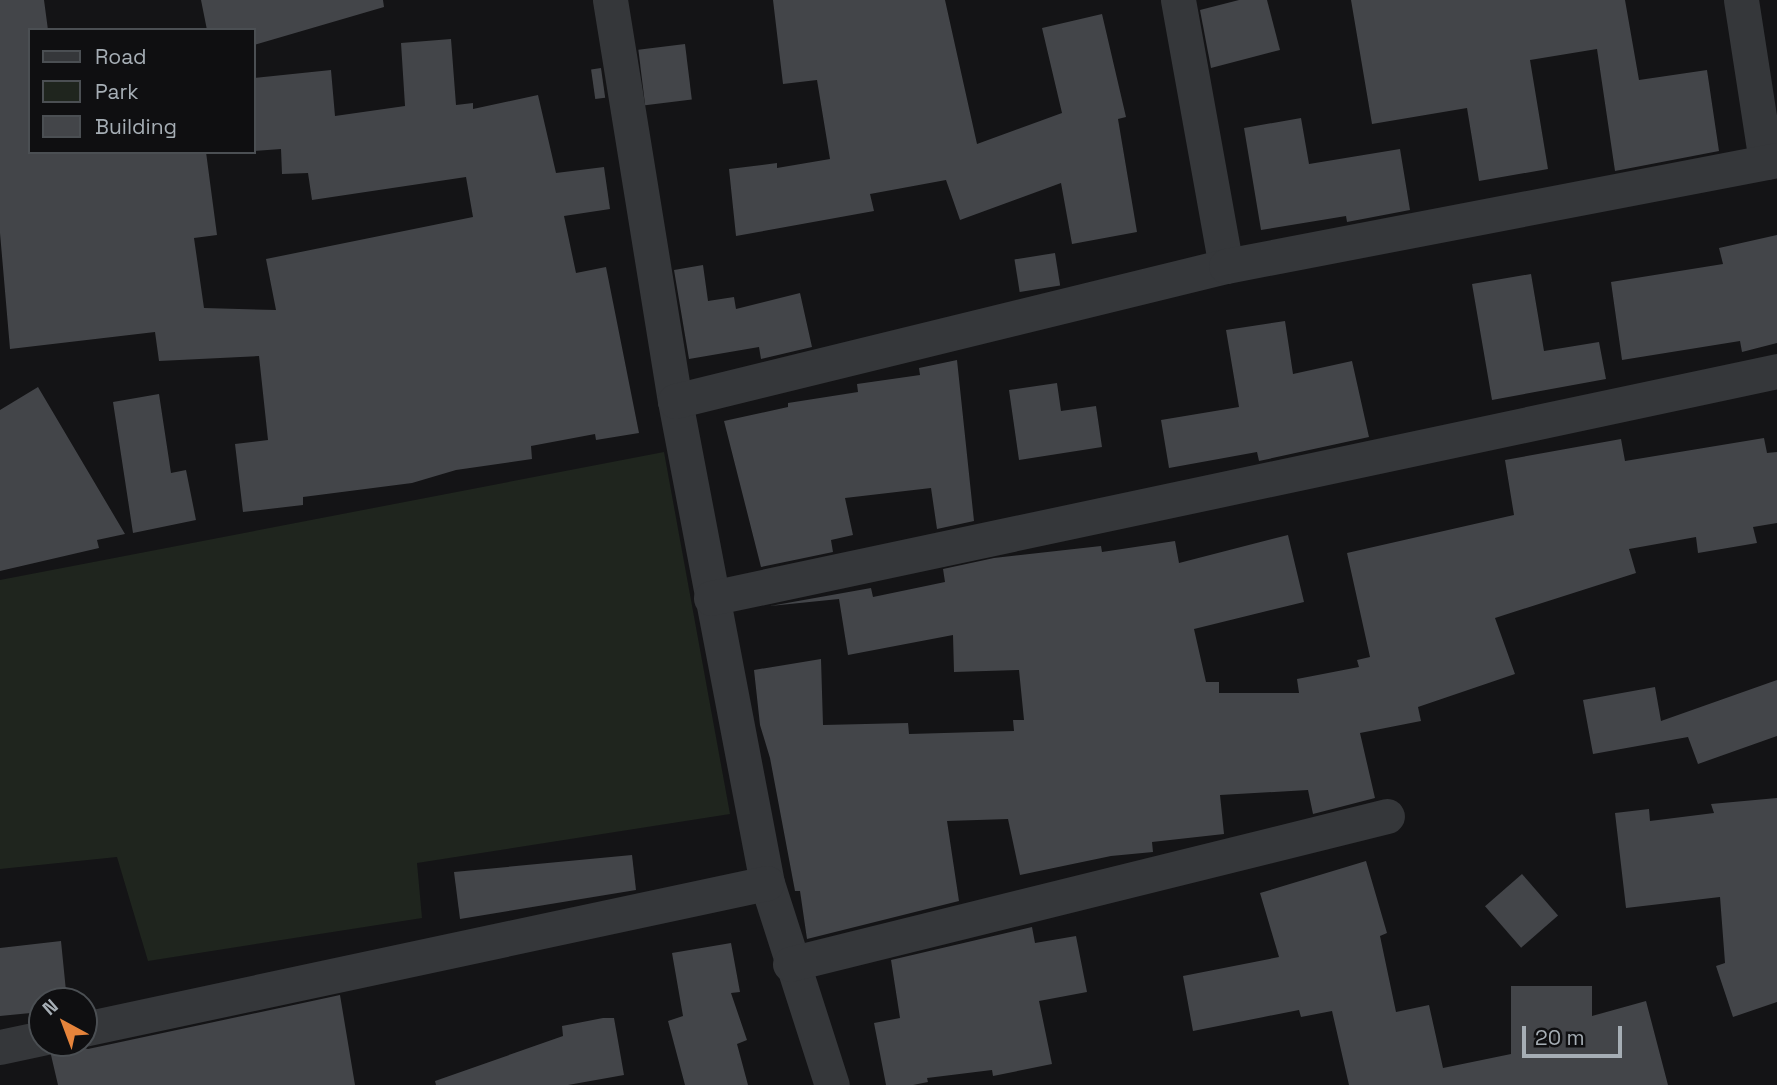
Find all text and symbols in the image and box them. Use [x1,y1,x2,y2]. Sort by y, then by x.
legend [28,28,256,154]
text: Road [95,43,147,70]
text: Park [95,78,139,105]
text: Building [95,113,177,140]
north arrow [28,987,98,1057]
text: N [37,994,63,1021]
scale bar [1525,1012,1625,1056]
text: 20 m [1535,1024,1585,1051]

